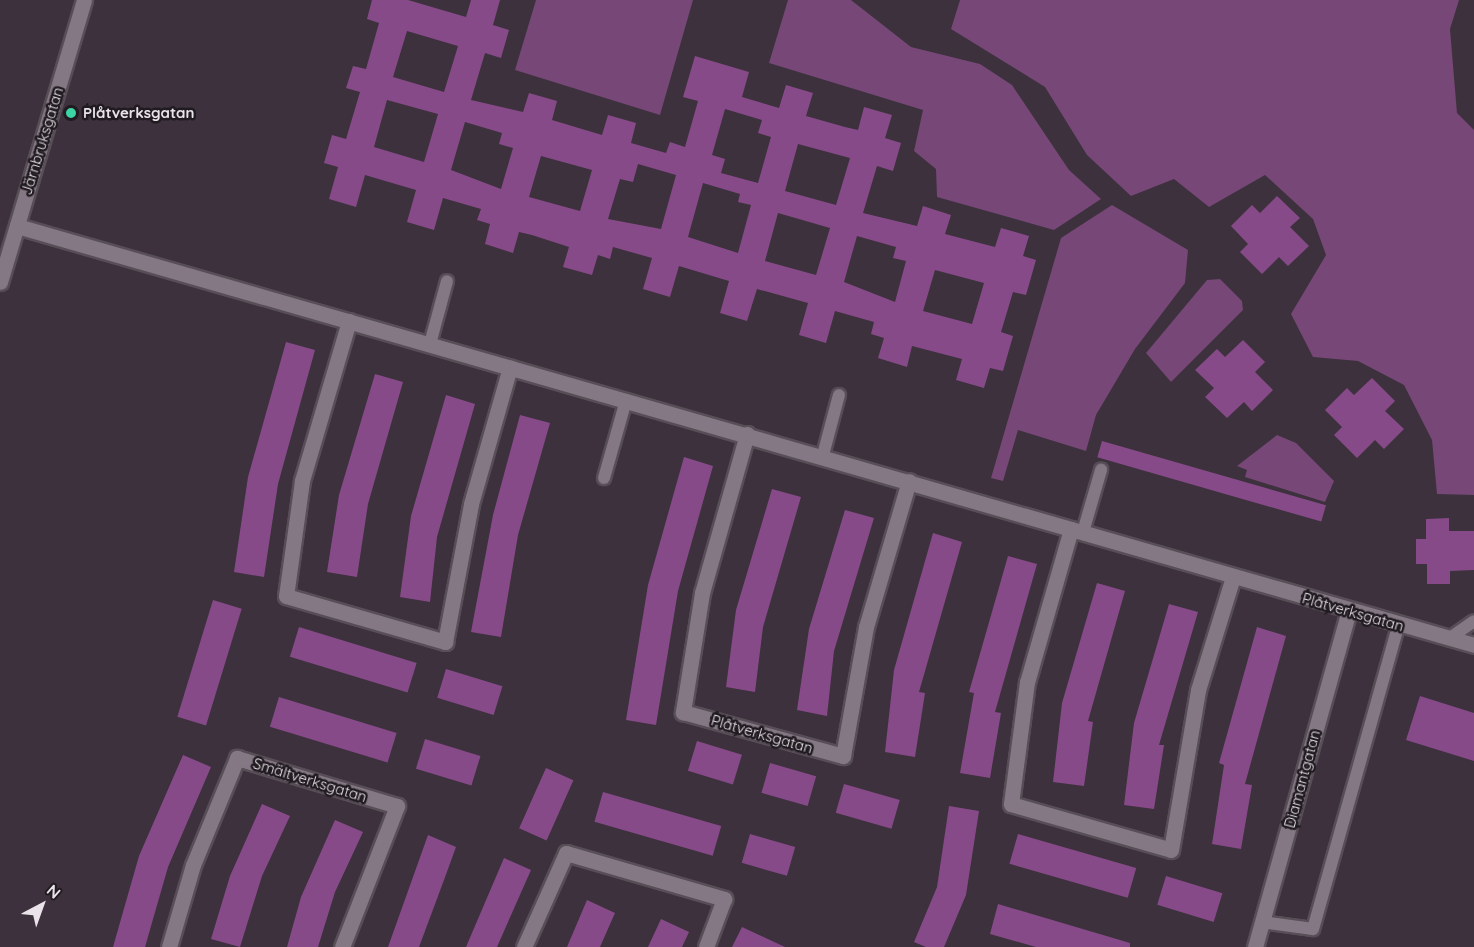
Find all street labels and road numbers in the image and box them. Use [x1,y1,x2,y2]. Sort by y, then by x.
street label: Järnbruksgatan [17,85,67,197]
street label: Plåtverksgatan [1300,589,1406,635]
street label: Plåtverksgatan [709,711,815,757]
street label: Diamantgatan [1280,728,1324,830]
street label: Smältverksgatan [251,754,369,806]

